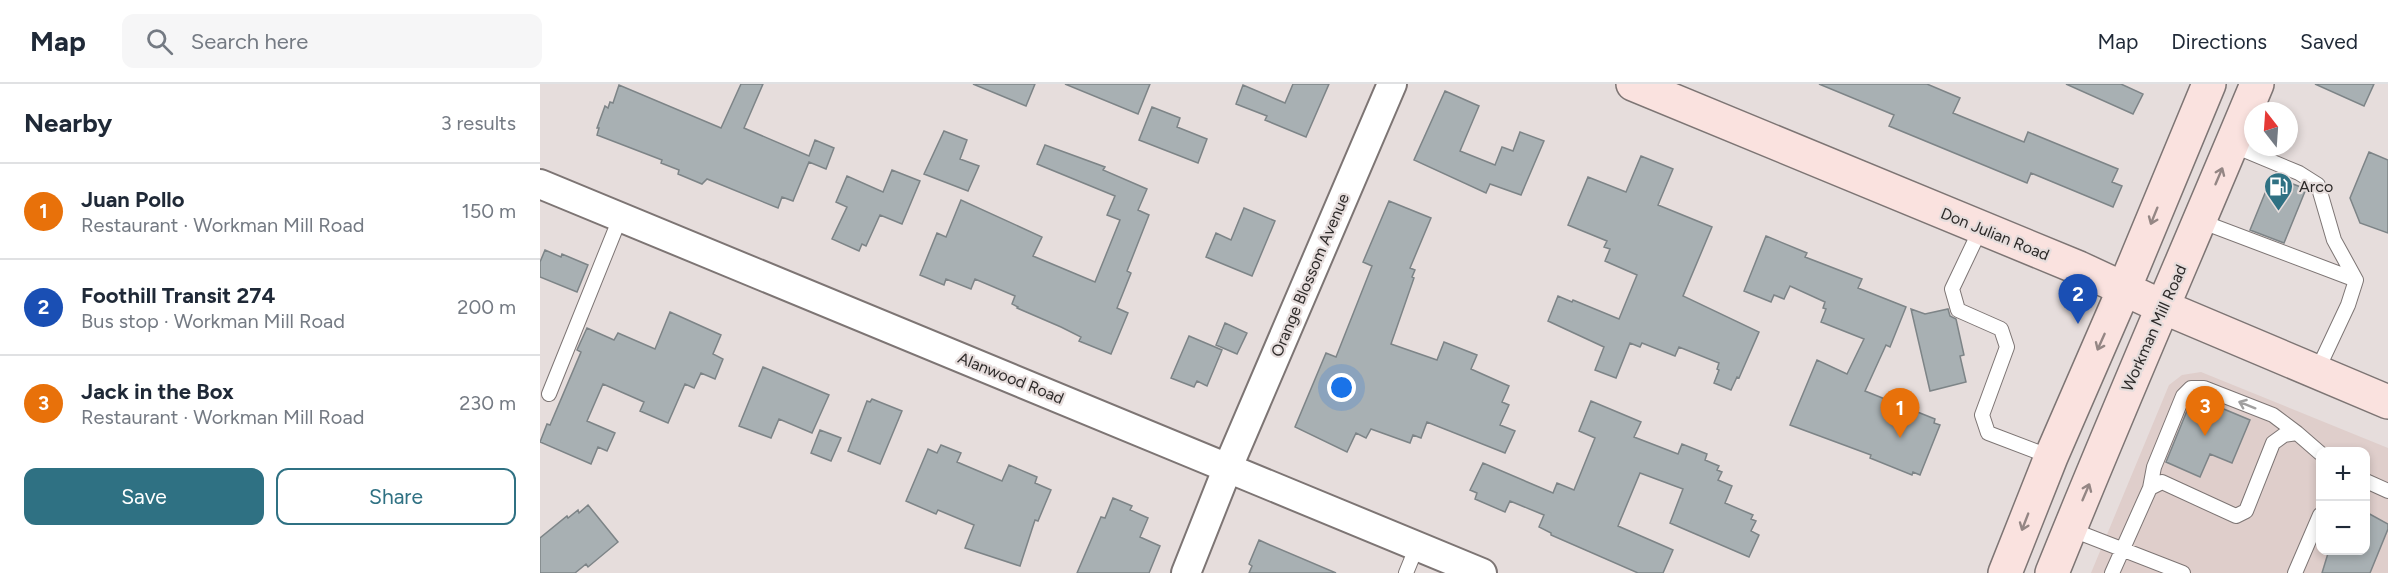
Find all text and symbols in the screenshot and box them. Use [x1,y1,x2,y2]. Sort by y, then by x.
search box [122,14,542,68]
text: Map [30,24,86,58]
icon: search [143,25,176,58]
text: Search here [191,28,308,55]
text: Map [2097,29,2138,54]
text: Directions [2171,29,2267,54]
text: Saved [2300,29,2358,54]
north arrow [2244,102,2298,156]
text: Nearby [24,107,112,139]
text: 3 results [441,111,516,135]
one-way arrow [2214,167,2225,185]
fuel station icon: Arco [2262,170,2294,212]
place label: Arco [2299,177,2333,196]
text: Juan Pollo [81,186,185,213]
street label: Orange Blossom Avenue [1267,190,1353,359]
text: 1 [39,199,48,223]
text: 150 m [461,199,516,223]
street label: Don Julian Road [1938,204,2052,264]
one-way arrow [2148,206,2159,224]
text: Restaurant · Workman Mill Road [81,213,364,237]
street label: Workman Mill Road [2117,262,2191,394]
pin: 2 [2058,274,2098,324]
text: Foothill Transit 274 [81,282,275,309]
text: 2 [38,295,49,319]
text: 200 m [457,295,516,319]
text: Bus stop · Workman Mill Road [81,309,345,333]
one-way arrow [2094,333,2105,351]
street label: Alanwood Road [955,348,1067,408]
your location [1327,373,1356,402]
text: Jack in the Box [81,378,234,405]
pin: 3 [2186,386,2224,436]
pin: 1 [1880,388,1920,438]
text: 3 [38,391,49,415]
text: 230 m [459,391,516,415]
one-way arrow [2238,399,2256,410]
text: Restaurant · Workman Mill Road [81,405,364,429]
map controls [2316,447,2370,555]
button: + [2316,447,2370,501]
button: Save [24,468,264,525]
button: Share [276,468,516,525]
one-way arrow [2081,484,2092,502]
button: − [2316,501,2370,555]
one-way arrow [2019,512,2030,531]

